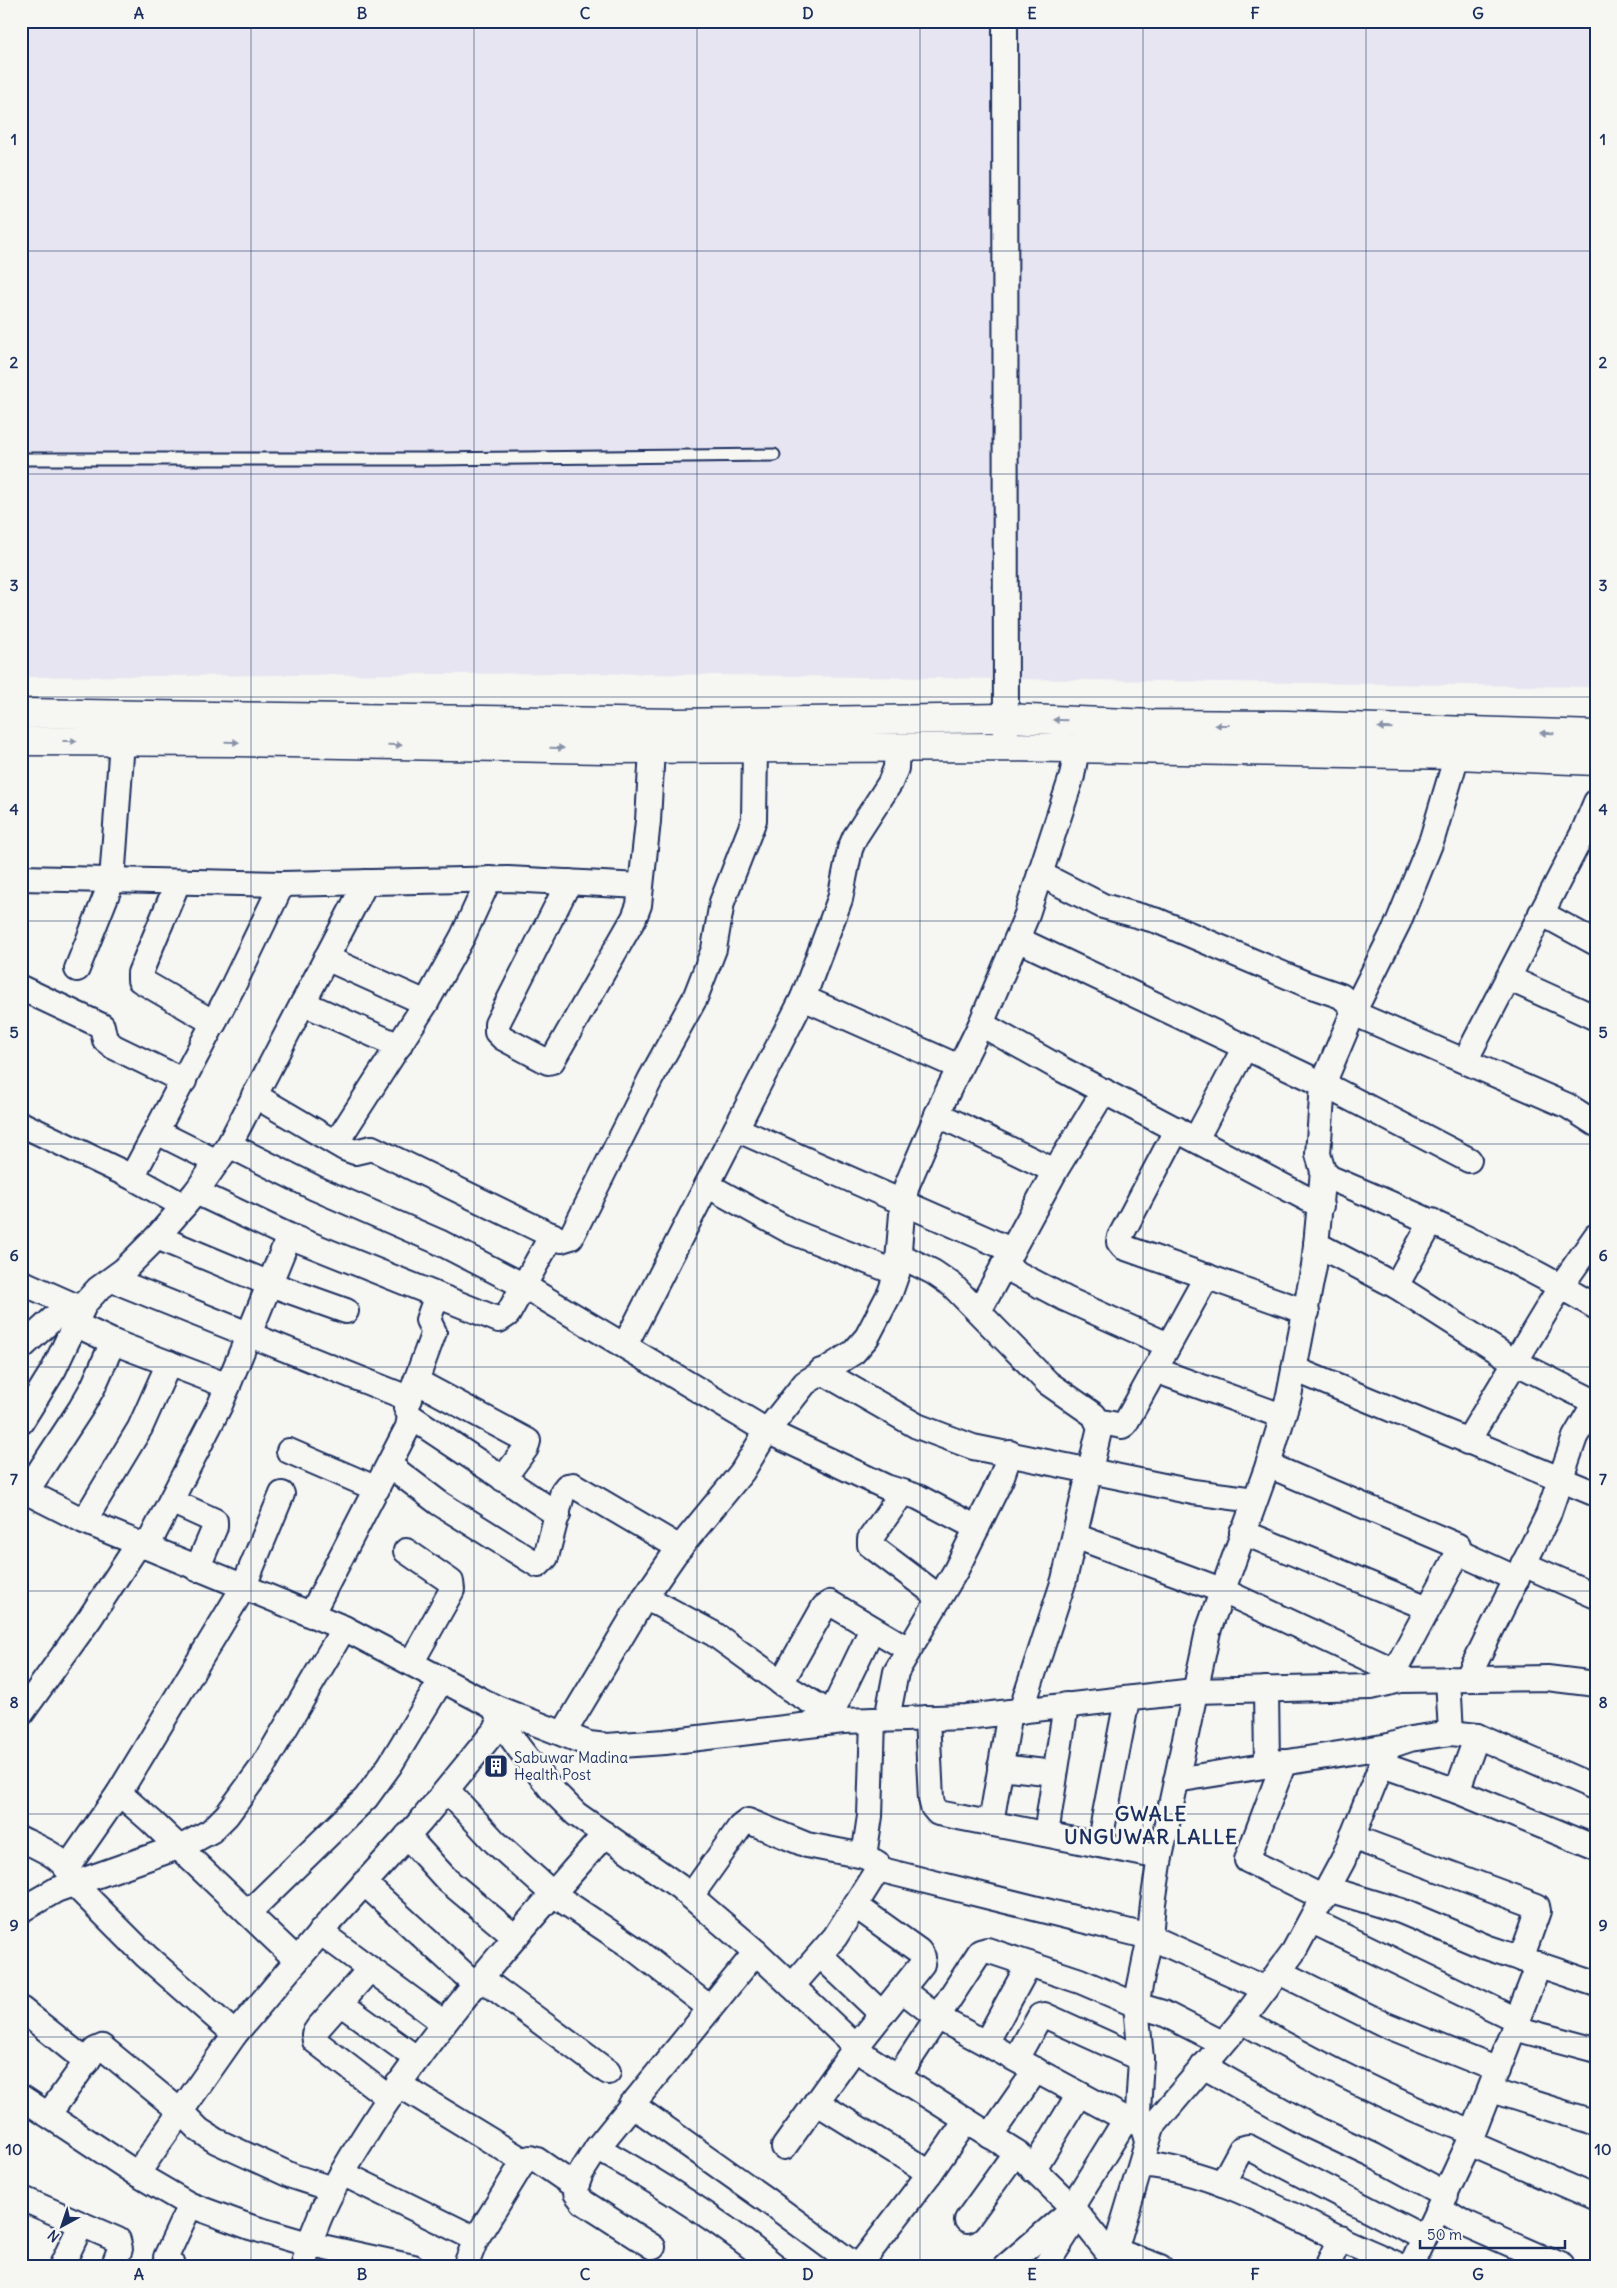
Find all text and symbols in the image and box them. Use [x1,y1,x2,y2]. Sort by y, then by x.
text: A [134,3,144,23]
text: B [357,3,368,23]
text: C [580,3,591,23]
text: D [802,3,814,23]
text: E [1027,3,1037,23]
text: F [1250,3,1260,23]
text: G [1472,3,1484,23]
text: 1 [11,129,17,149]
text: 1 [1600,129,1606,149]
text: 2 [10,352,19,372]
text: 2 [1599,352,1608,372]
text: 3 [9,575,19,595]
text: 3 [1598,575,1608,595]
one-way arrow [1051,716,1067,724]
one-way arrow [1214,720,1230,728]
one-way arrow [1376,724,1392,732]
one-way arrow [1539,729,1555,737]
one-way arrow [62,737,78,745]
one-way arrow [225,738,241,746]
one-way arrow [387,741,403,749]
one-way arrow [550,744,566,752]
text: 4 [9,799,19,819]
text: 4 [1598,799,1608,819]
text: 5 [9,1022,19,1042]
text: 5 [1598,1022,1608,1042]
text: 6 [9,1245,19,1265]
text: 6 [1598,1245,1608,1265]
text: 7 [10,1469,18,1489]
text: 7 [1599,1469,1607,1489]
text: 8 [9,1692,19,1712]
text: 8 [1598,1692,1608,1712]
place label: Sabuwar Madina Health Post [514,1748,628,1784]
building icon: Sabuwar Madina Health Post [483,1753,509,1779]
district label: GWALE UNGUWAR LALLE [1064,1801,1238,1849]
text: 9 [9,1915,19,1935]
text: 9 [1598,1915,1608,1935]
text: 10 [6,2139,22,2159]
text: 10 [1595,2139,1611,2159]
north arrow [38,2200,88,2250]
scale bar [1420,2218,1564,2250]
text: 50 m [1427,2225,1462,2244]
text: N [44,2226,63,2246]
text: A [134,2264,144,2284]
text: B [357,2264,368,2284]
text: C [580,2264,591,2284]
text: D [802,2264,814,2284]
text: E [1027,2264,1037,2284]
text: F [1250,2264,1260,2284]
text: G [1472,2264,1484,2284]

